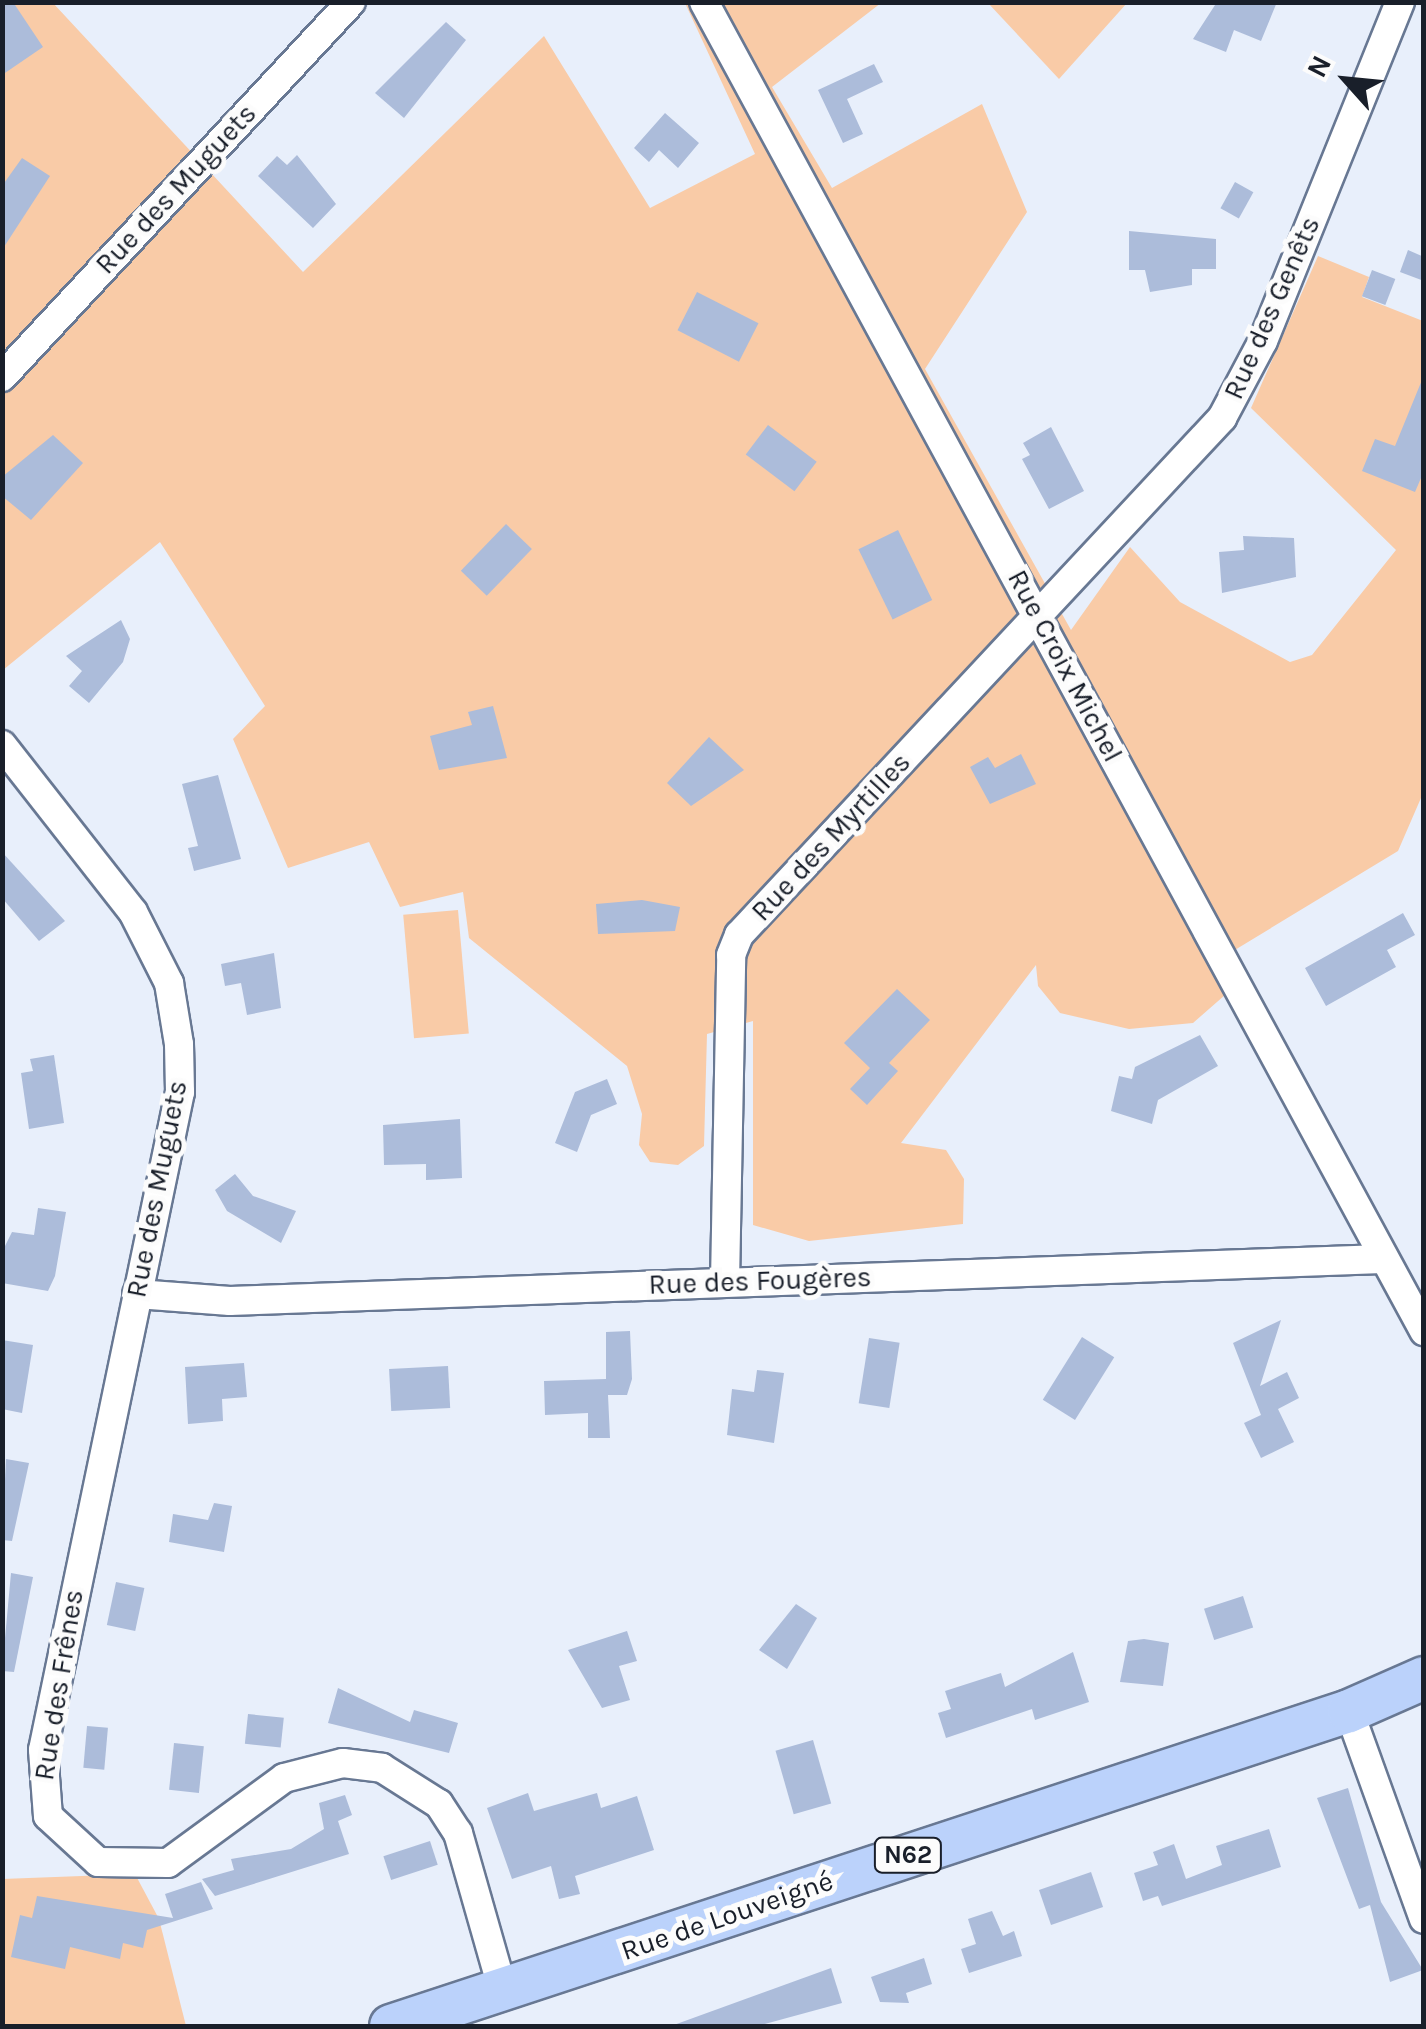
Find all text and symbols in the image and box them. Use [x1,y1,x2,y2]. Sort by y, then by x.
north arrow [1296,30,1396,130]
text: N [1300,50,1338,83]
street label: Rue des Muguets [89,97,263,281]
street label: Rue des Genêts [1217,211,1327,405]
street label: Rue Croix Michel [1000,564,1130,768]
street label: Rue des Myrtilles [744,746,918,928]
street label: Rue des Muguets [119,1078,195,1300]
street label: Rue des Fougères [648,1260,872,1302]
street label: Rue des Frênes [27,1587,91,1783]
road number: N62 [873,1835,943,1875]
street label: Rue de Louveigné [617,1864,837,1968]

